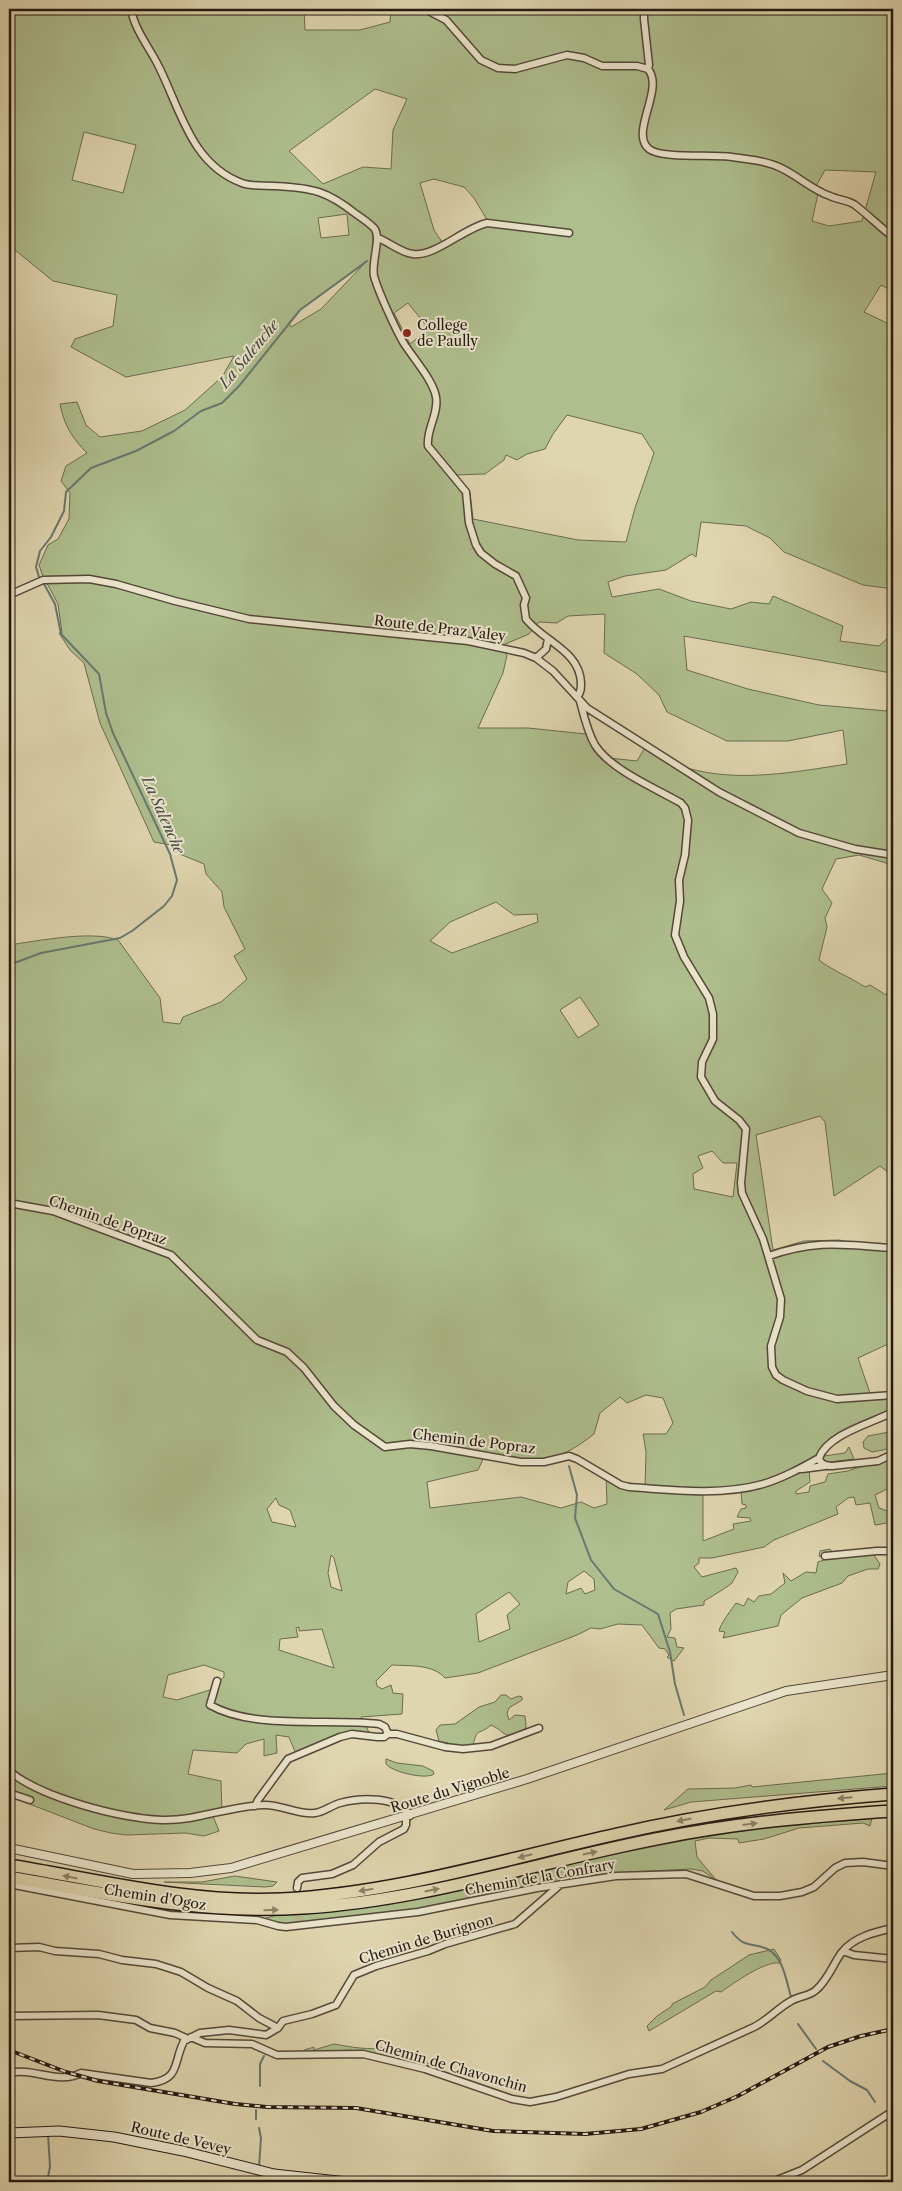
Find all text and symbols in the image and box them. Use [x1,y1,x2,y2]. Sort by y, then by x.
water label: La Salenche [214,315,283,393]
place label: College de Paully [417,316,478,350]
marker: College de Paully [401,327,413,339]
street label: Route de Praz Valey [373,611,507,645]
water label: La Salenche [137,772,189,857]
street label: Chemin de Popraz [47,1191,169,1249]
street label: Chemin de Popraz [411,1425,537,1457]
street label: Route du Vignoble [388,1763,512,1817]
one-way arrow [836,1794,852,1802]
one-way arrow [675,1816,691,1824]
one-way arrow [742,1820,758,1828]
one-way arrow [583,1849,598,1857]
one-way arrow [518,1852,533,1860]
street label: Chemin de la Confrary [463,1855,617,1899]
one-way arrow [61,1872,77,1880]
street label: Chemin d'Ogoz [103,1880,207,1914]
one-way arrow [424,1885,440,1893]
one-way arrow [358,1886,374,1894]
one-way arrow [263,1905,279,1913]
street label: Chemin de Burignon [357,1910,495,1968]
street label: Chemin de Chavonchin [373,2036,529,2096]
street label: Route de Vevey [129,2118,233,2158]

